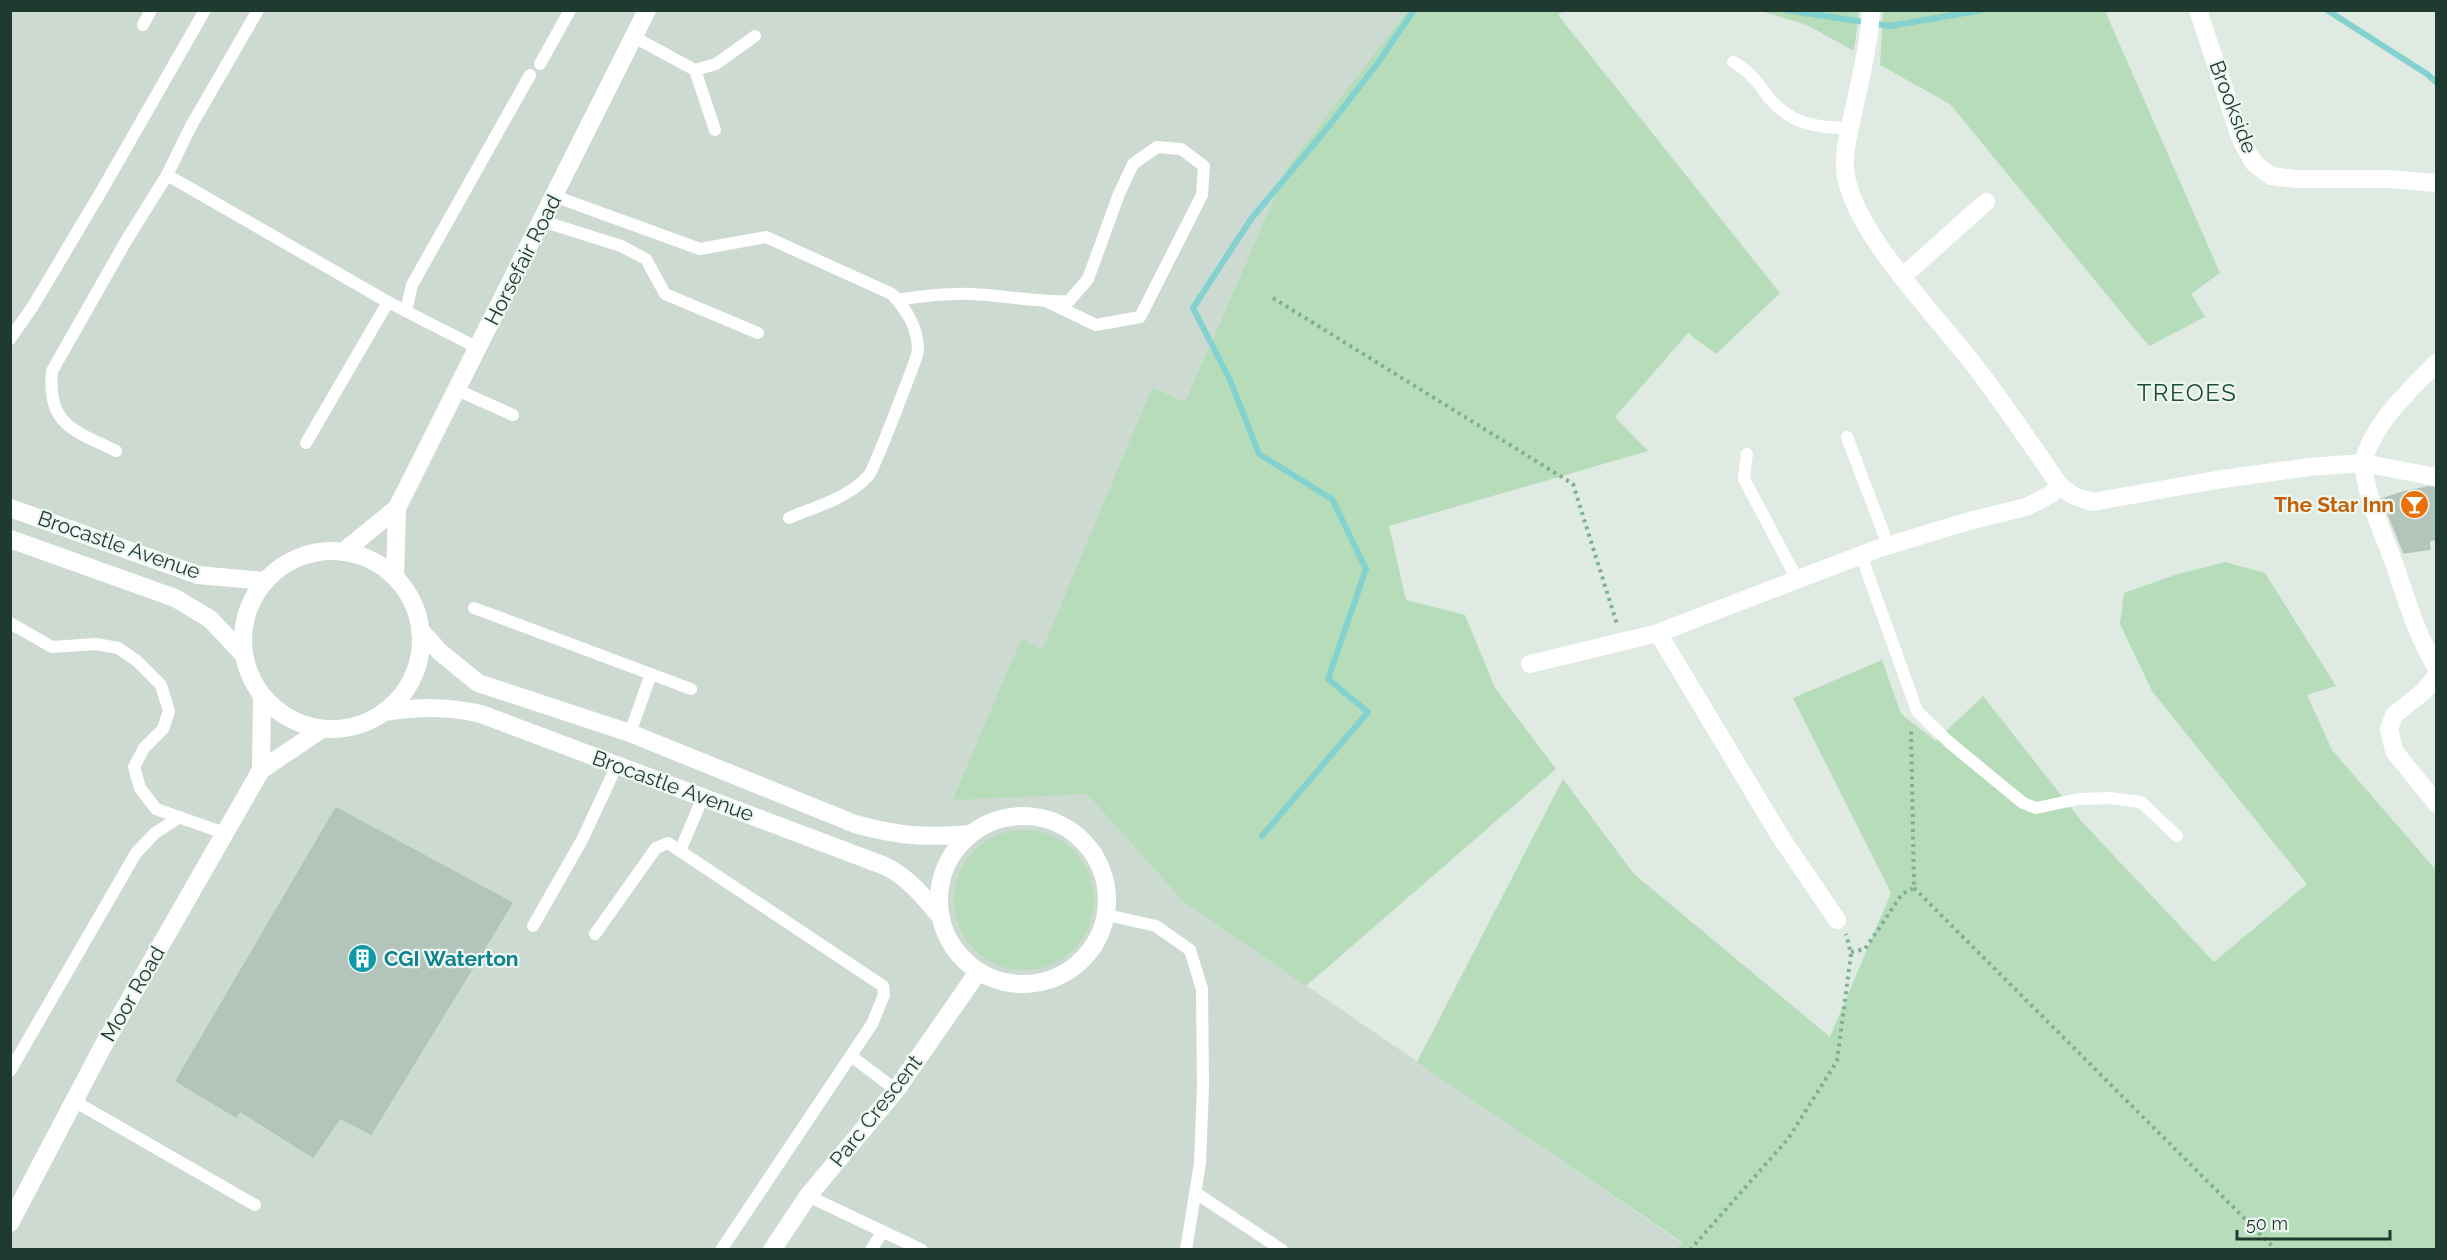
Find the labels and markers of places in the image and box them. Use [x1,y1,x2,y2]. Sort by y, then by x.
bar icon: The Star Inn [2399,489,2431,521]
place label: The Star Inn [2274,492,2394,517]
building icon: CGI Waterton [347,943,379,975]
place label: CGI Waterton [384,946,519,971]

